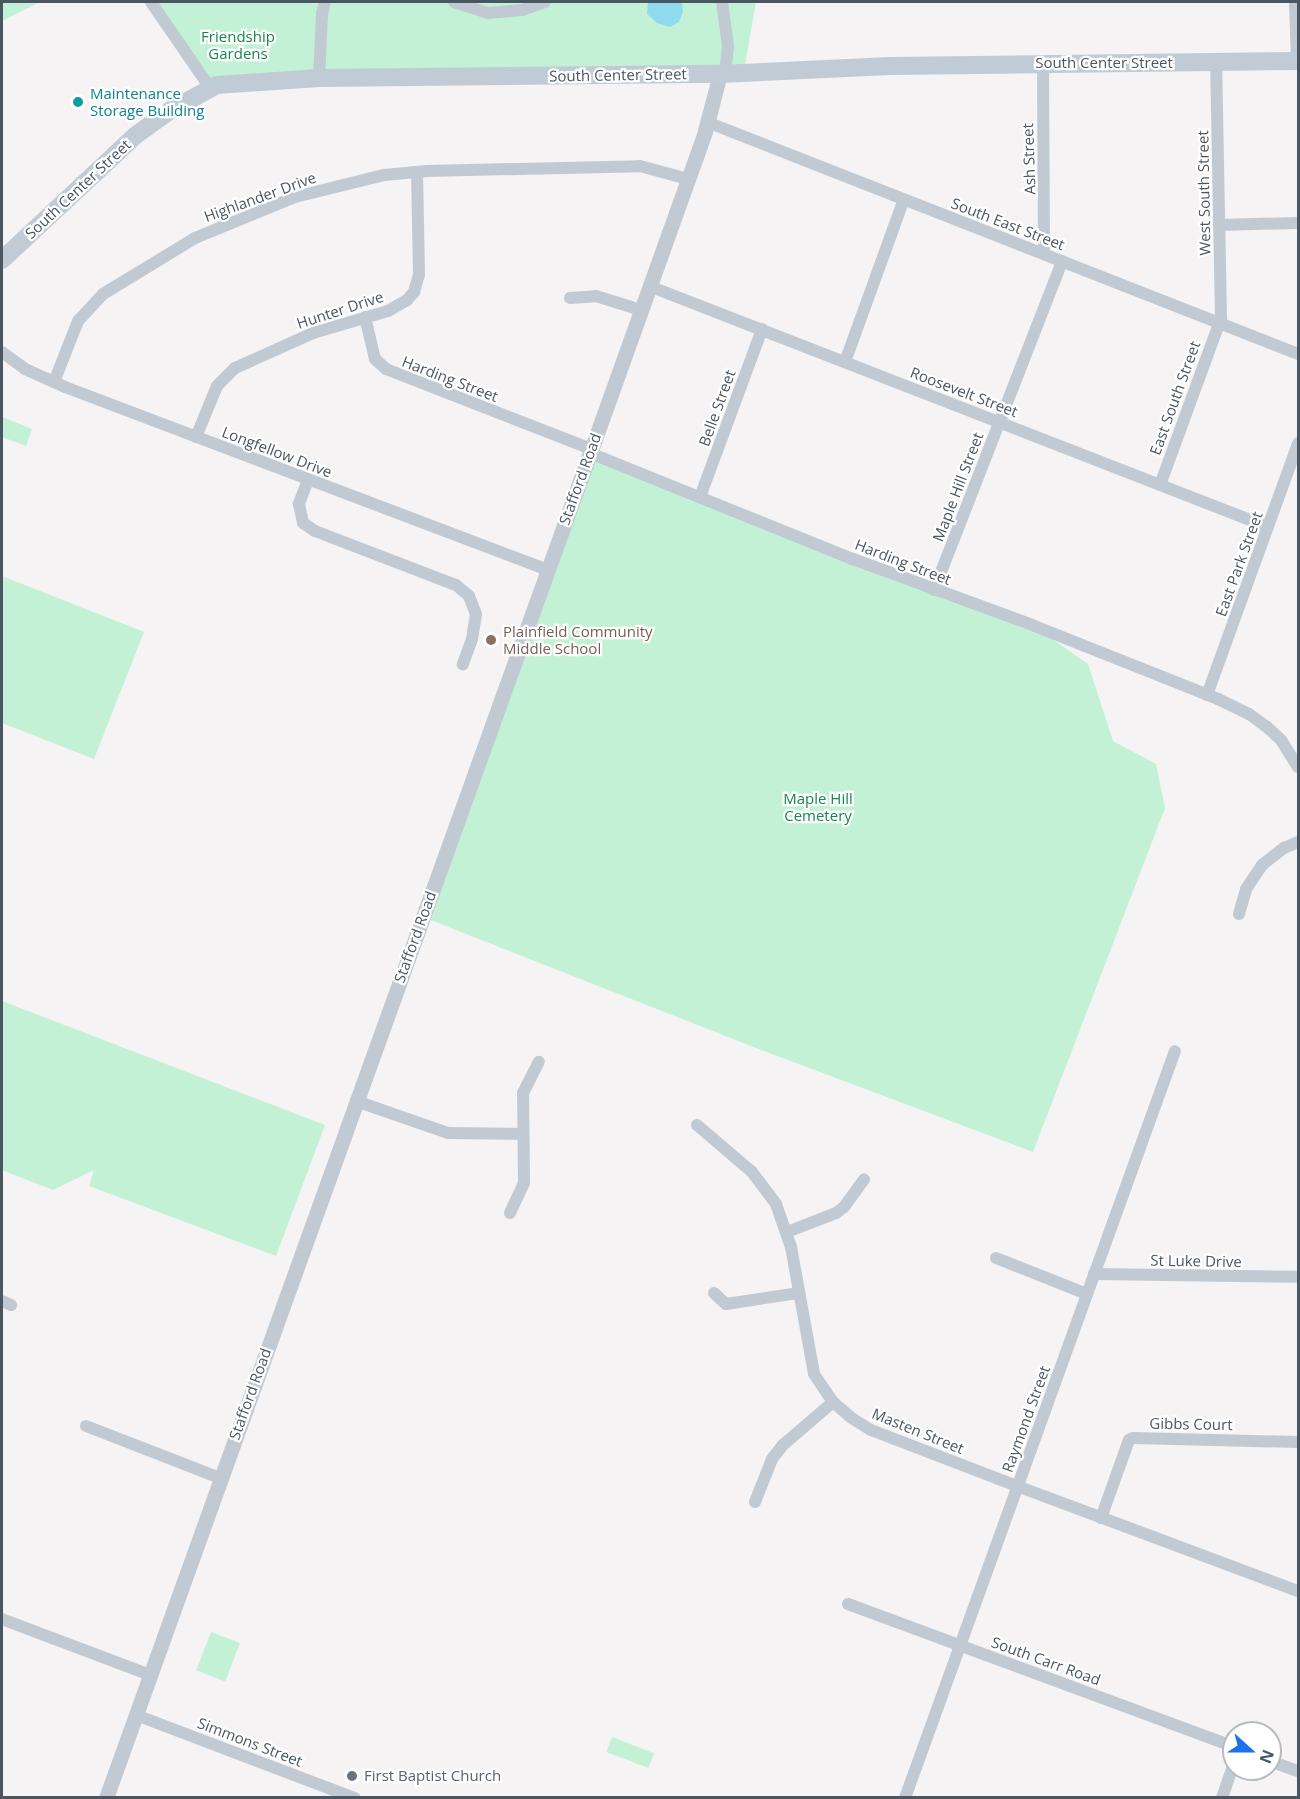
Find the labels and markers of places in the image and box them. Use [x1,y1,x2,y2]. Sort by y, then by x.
place label: Maintenance Storage Building [90,84,204,119]
marker: Maintenance Storage Building [71,95,85,109]
place label: Plainfield Community Middle School [503,622,653,657]
marker: Plainfield Community Middle School [484,633,498,647]
place label: First Baptist Church [364,1767,501,1785]
marker: First Baptist Church [345,1769,359,1783]

